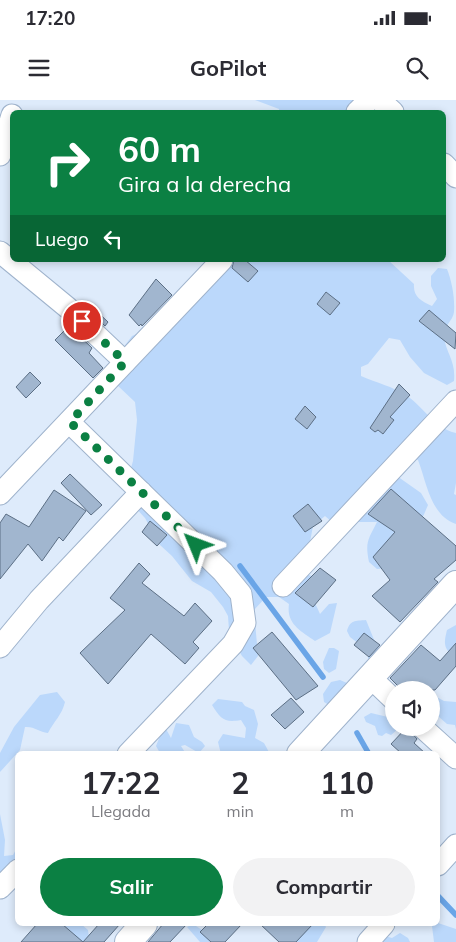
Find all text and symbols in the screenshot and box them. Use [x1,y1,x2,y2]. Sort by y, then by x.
text: 17:20 [25,6,75,30]
icon: menu [25,54,53,82]
text: GoPilot [190,54,266,82]
icon: search [403,54,431,82]
text: 60 m [118,127,201,171]
icon: right [35,130,100,195]
text: Gira a la derecha [118,170,291,198]
icon: left [99,225,127,253]
text: Luego [35,227,89,251]
pin [61,300,103,342]
icon: arrive [68,307,96,335]
position arrow [169,518,221,570]
map controls [385,681,440,736]
button: sound [385,681,440,736]
text: 17:22 [81,764,161,802]
text: 2 [231,764,249,802]
text: 110 [320,764,374,802]
text: Llegada [91,801,151,821]
text: min [227,801,254,821]
text: m [340,801,354,821]
button: Salir [40,858,223,916]
button: Compartir [233,858,415,916]

